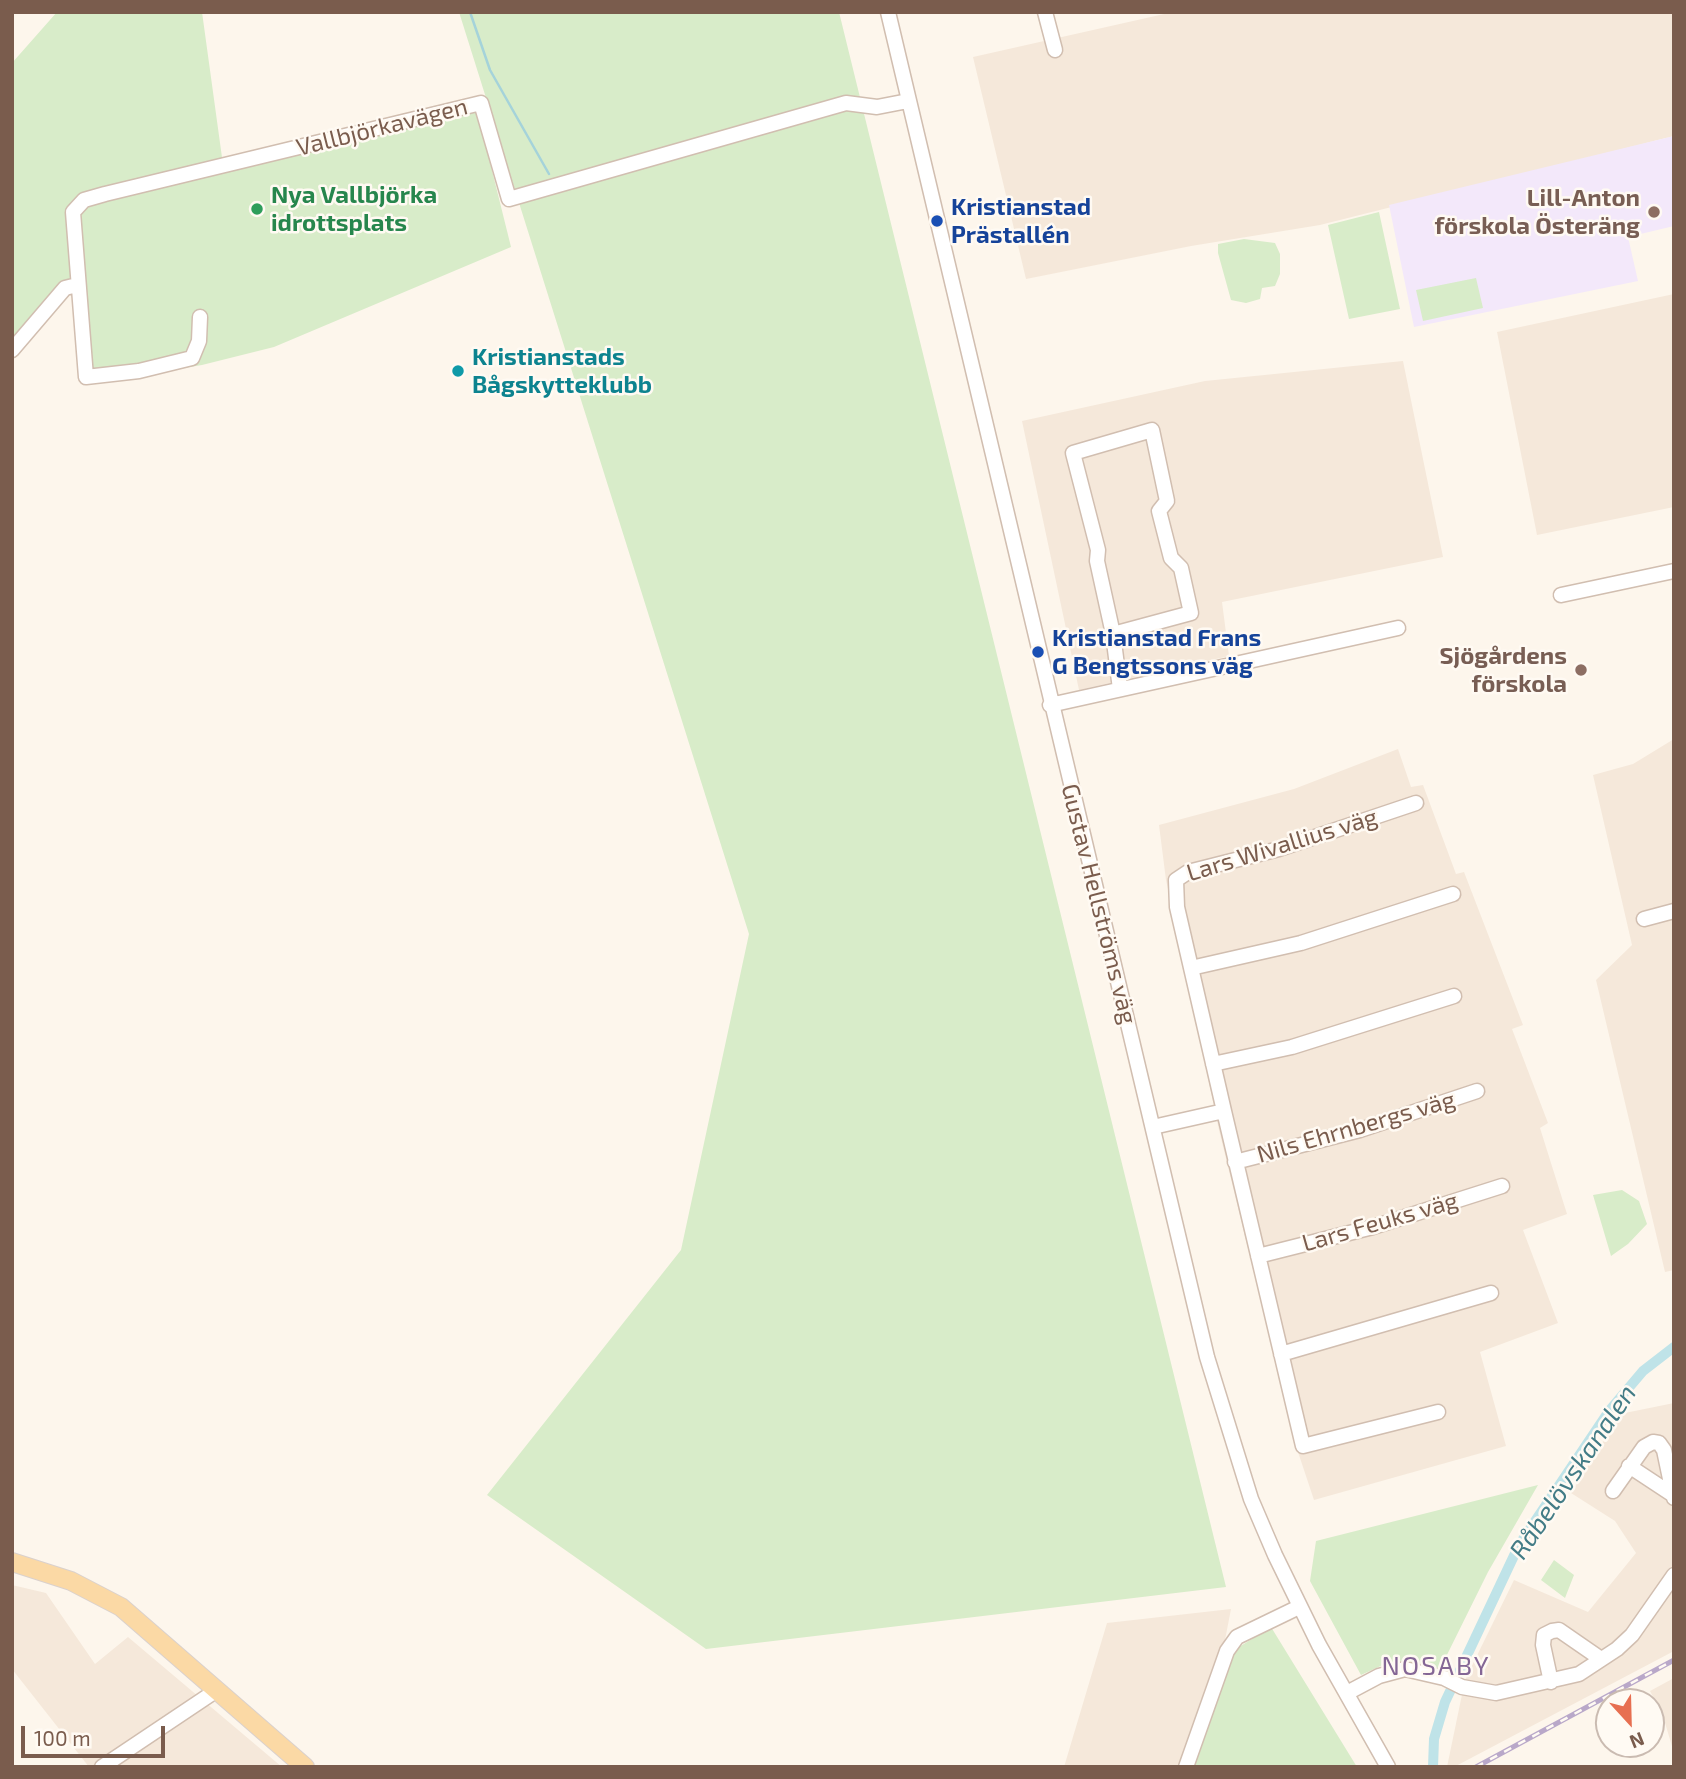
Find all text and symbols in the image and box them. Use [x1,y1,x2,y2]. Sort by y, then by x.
street label: Vallbjörkavägen [293,92,471,162]
place label: Nya Vallbjörka idrottsplats [271,181,437,237]
place label: Lill-Anton förskola Österäng [1435,184,1640,240]
place label: Kristianstad Prästallén [951,193,1091,249]
marker: Nya Vallbjörka idrottsplats [249,201,265,217]
marker: Lill-Anton förskola Österäng [1646,204,1662,220]
marker: Kristianstad Prästallén [929,213,945,229]
place label: Kristianstads Bågskytteklubb [472,343,652,399]
marker: Kristianstads Bågskytteklubb [450,363,466,379]
place label: Kristianstad Frans G Bengtssons väg [1052,624,1261,680]
place label: Sjögårdens förskola [1439,642,1567,698]
marker: Kristianstad Frans G Bengtssons väg [1030,644,1046,660]
marker: Sjögårdens förskola [1573,662,1589,678]
street label: Gustav Hellströms väg [1055,781,1143,1027]
street label: Lars Wivallius väg [1183,802,1381,888]
street label: Nils Ehrnbergs väg [1254,1085,1458,1169]
street label: Lars Feuks väg [1299,1186,1461,1258]
water label: Råbelövskanalen [1503,1379,1643,1565]
district label: NOSABY [1382,1650,1490,1682]
north arrow [1595,1688,1665,1758]
scale bar [24,1712,168,1756]
text: 100 m [34,1725,91,1750]
text: N [1627,1728,1648,1754]

